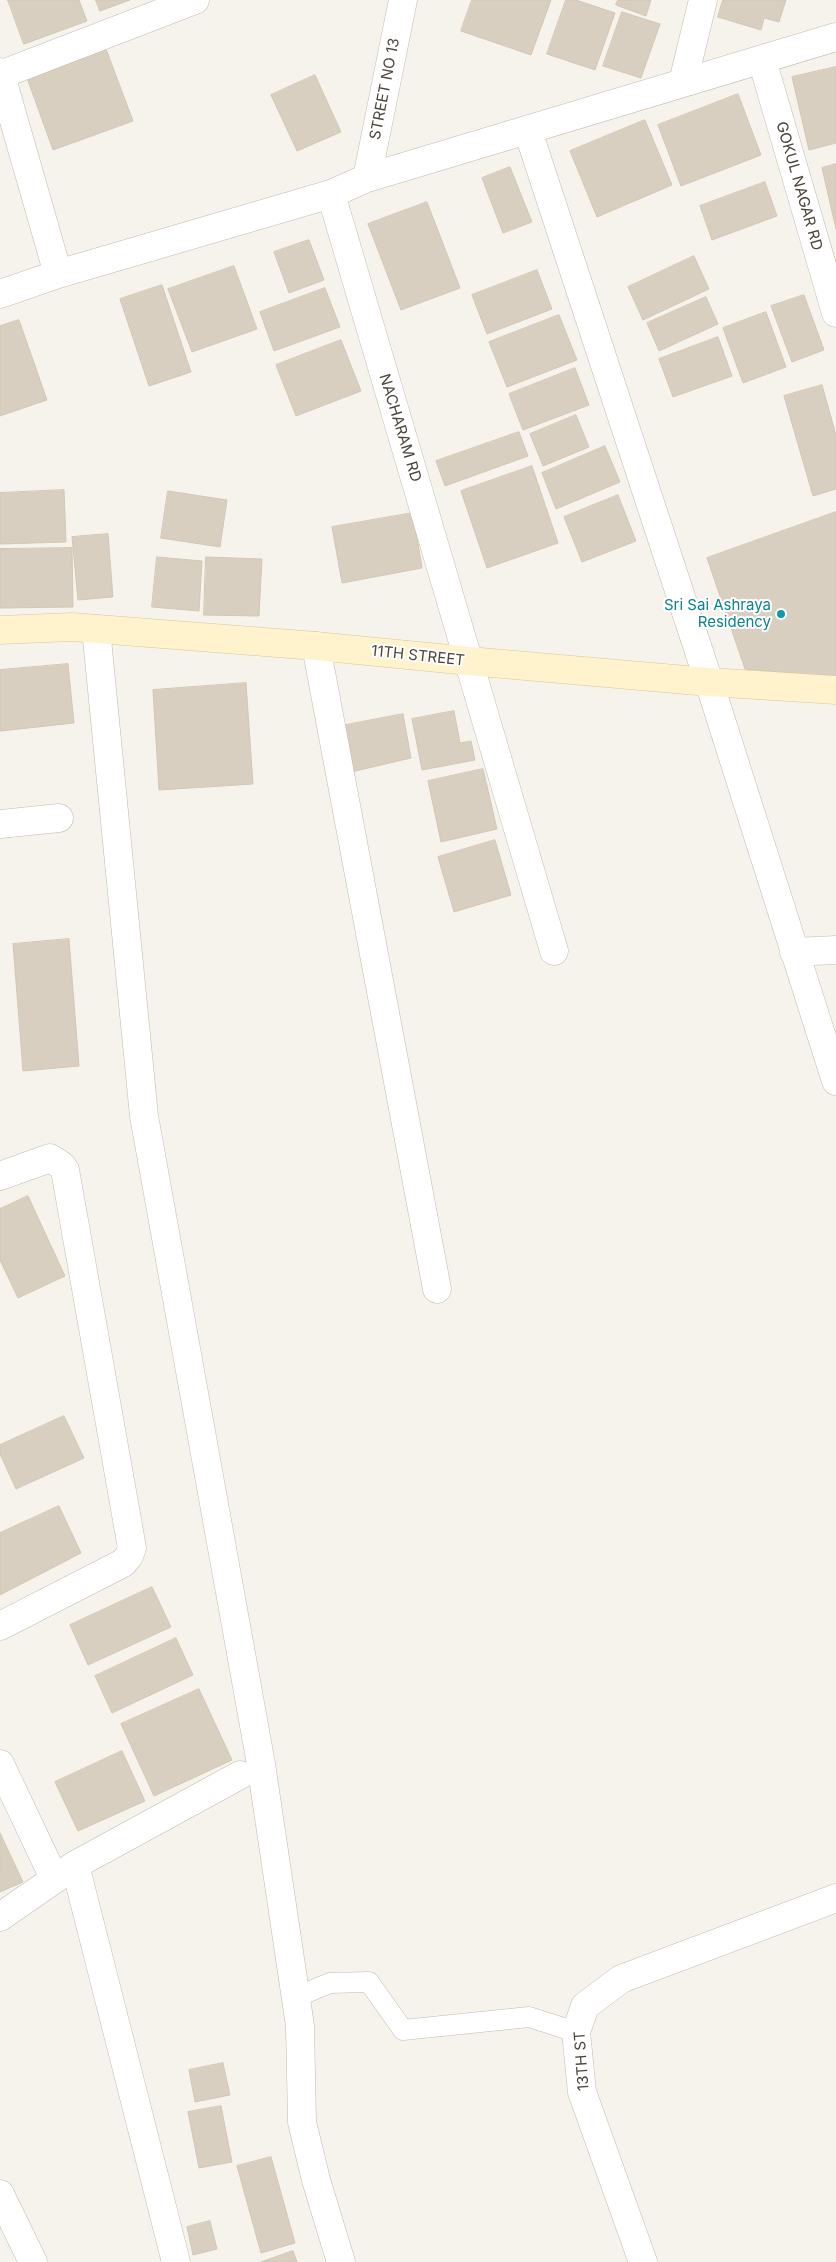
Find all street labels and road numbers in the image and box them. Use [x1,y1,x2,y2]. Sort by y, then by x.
street label: STREET NO 13 [366,37,404,141]
street label: GOKUL NAGAR RD [772,119,826,253]
street label: NACHARAM RD [375,372,425,484]
street label: 11TH STREET [370,642,466,670]
street label: 13TH ST [571,2031,593,2091]

